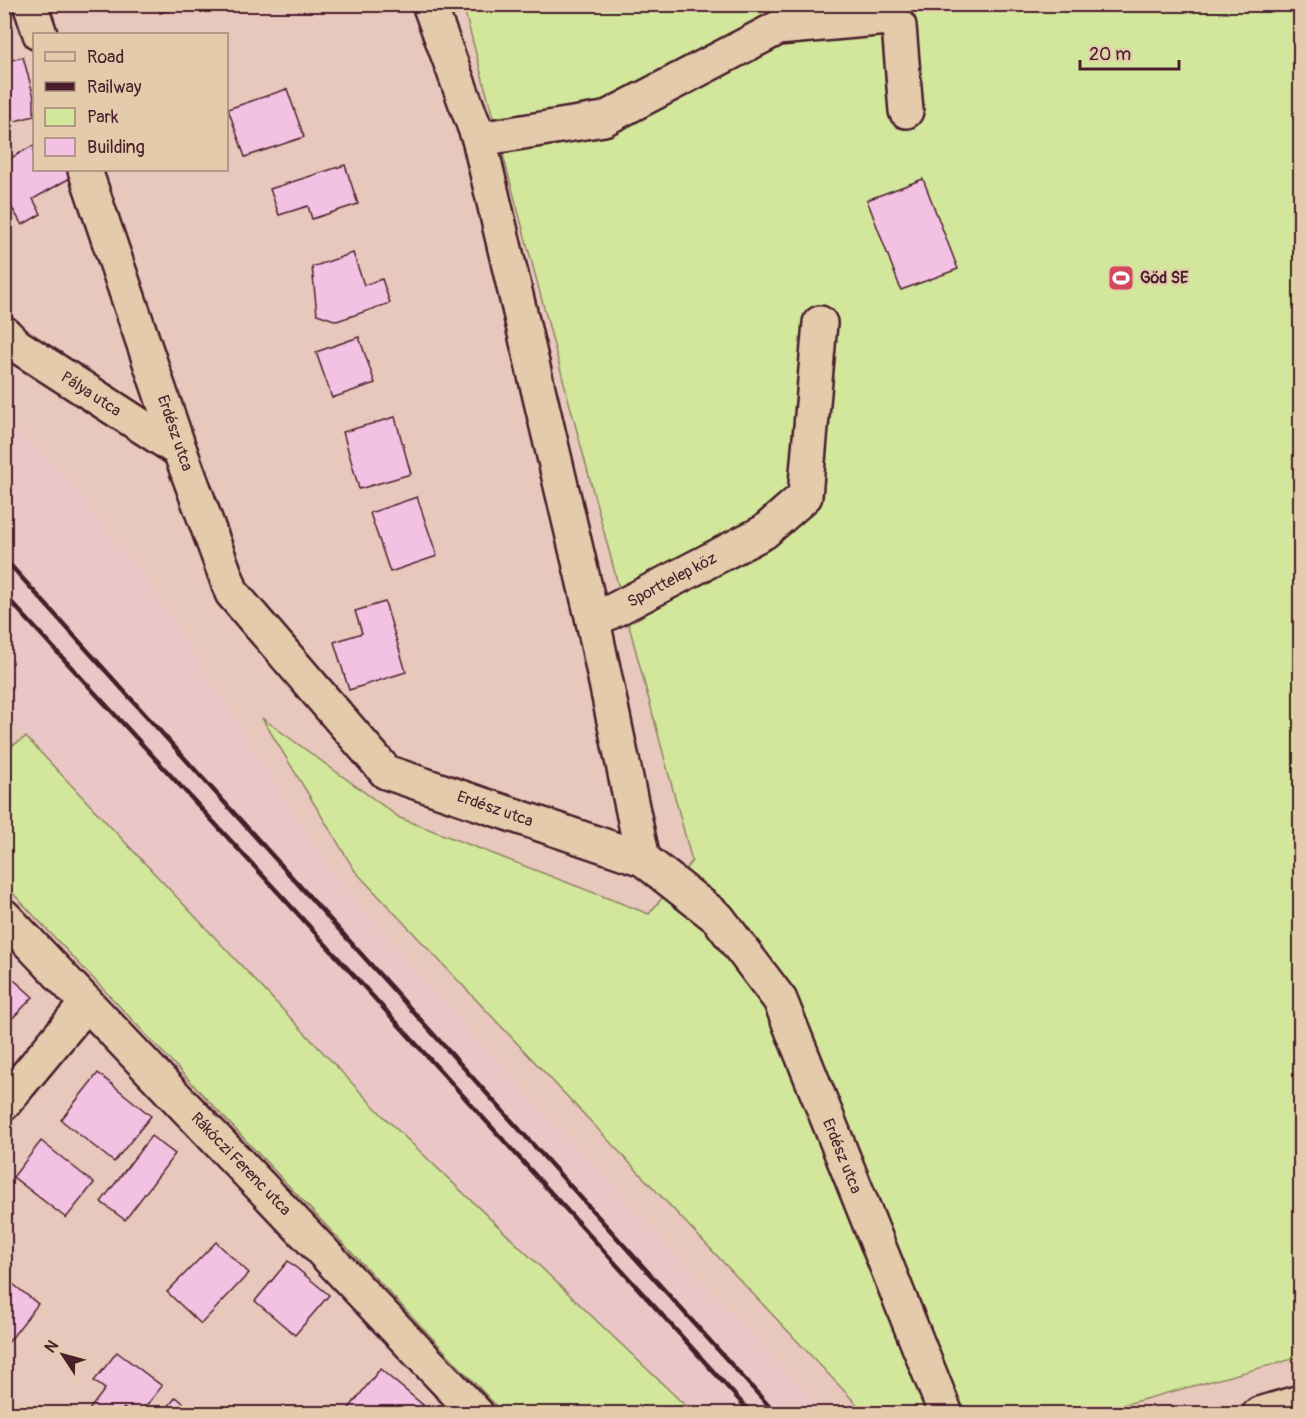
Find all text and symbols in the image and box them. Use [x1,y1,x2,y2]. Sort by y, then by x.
legend [33,33,228,171]
scale bar [1080,33,1179,71]
text: 20 m [1089,43,1131,66]
text: Road [87,46,124,69]
text: Railway [87,76,142,99]
text: Park [87,106,119,129]
text: Building [87,136,145,159]
sports icon: Göd SE [1106,263,1136,293]
place label: Göd SE [1140,268,1189,288]
street label: Pálya utca [57,367,125,421]
street label: Erdész utca [153,392,197,474]
street label: Sporttelep köz [624,548,720,612]
street label: Erdész utca [454,787,536,831]
street label: Rákóczi Ferenc utca [187,1108,295,1220]
street label: Erdész utca [818,1116,866,1196]
north arrow [33,1325,93,1385]
text: N [40,1336,63,1357]

